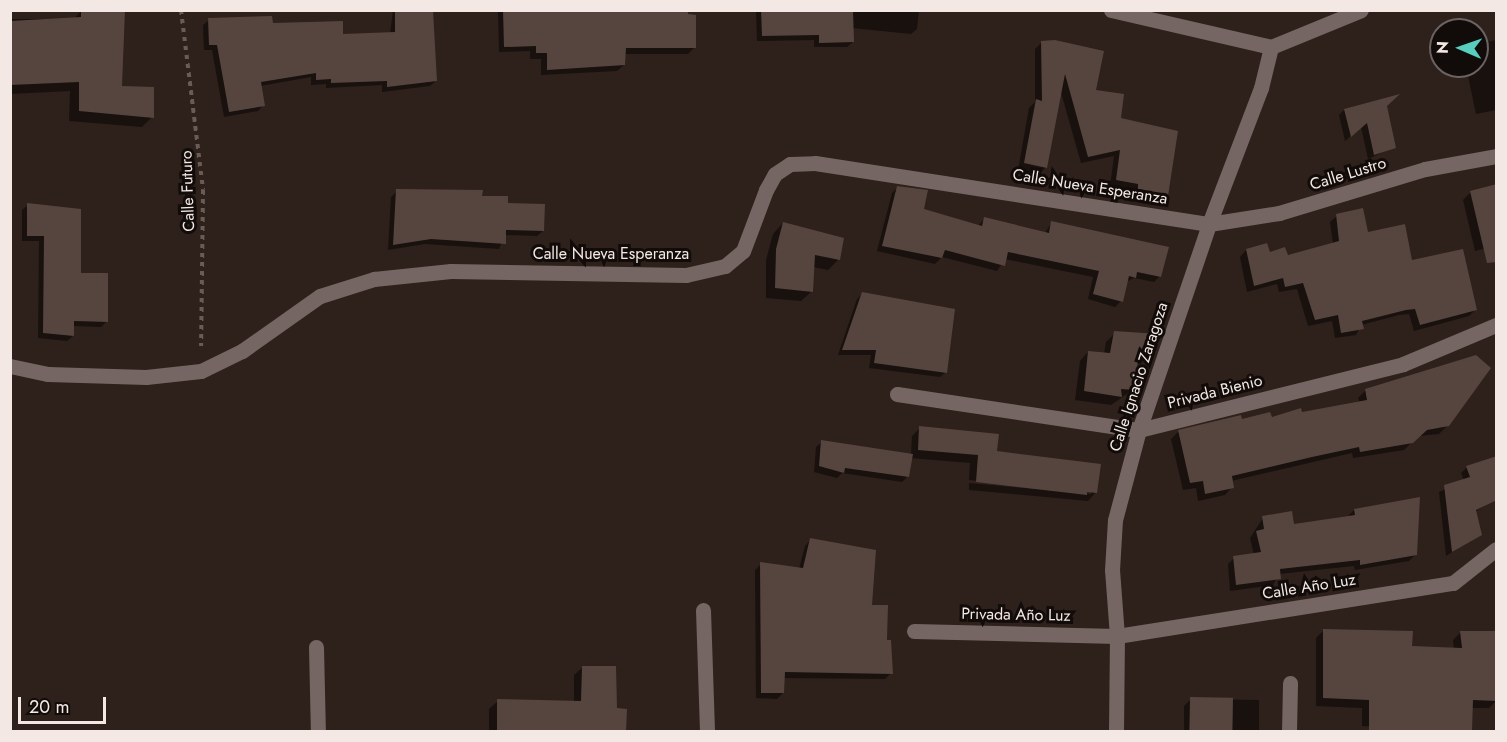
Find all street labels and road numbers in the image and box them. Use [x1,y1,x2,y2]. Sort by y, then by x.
street label: Calle Futuro [177,150,199,232]
street label: Calle Lustro [1308,153,1388,195]
street label: Calle Nueva Esperanza [1011,165,1169,209]
street label: Calle Nueva Esperanza [533,244,689,264]
street label: Calle Ignacio Zaragoza [1106,300,1172,454]
street label: Privada Bienio [1166,371,1264,413]
street label: Calle Año Luz [1261,570,1357,604]
street label: Privada Año Luz [961,604,1071,626]

